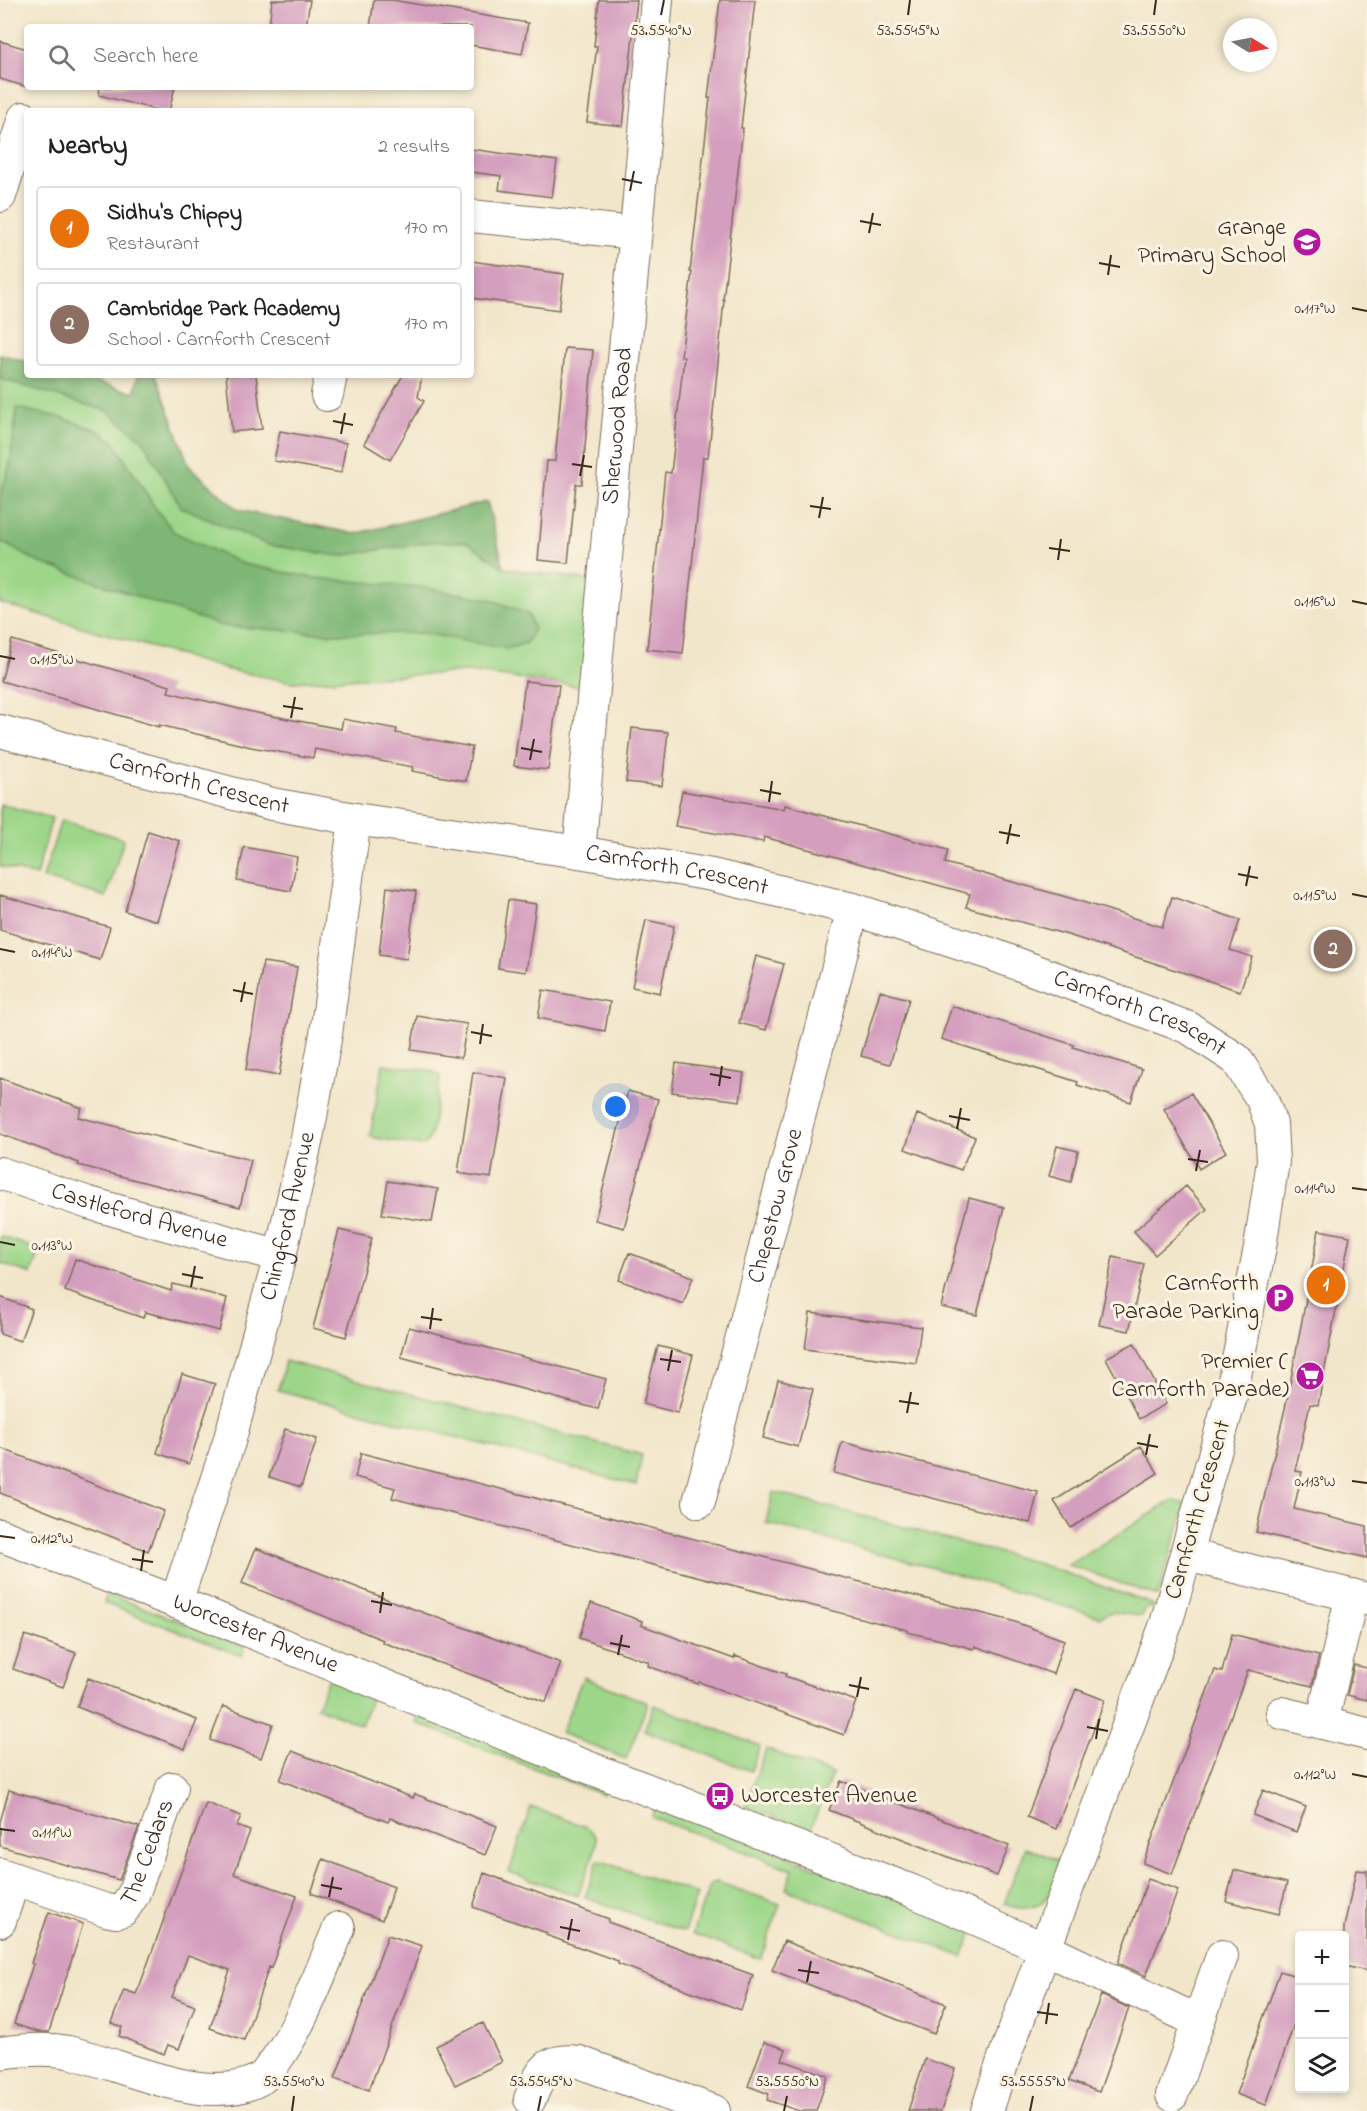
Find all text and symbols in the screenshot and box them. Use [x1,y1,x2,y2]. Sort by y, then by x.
north arrow [1223,18,1277,72]
text: 53.5540°N [630,20,692,42]
text: 53.5545°N [876,20,940,42]
text: 53.5550°N [1122,20,1186,42]
search box [24,24,474,90]
icon: search [45,41,78,74]
text: Search here [93,41,198,73]
text: Nearby [48,128,127,166]
text: 2 results [378,133,450,162]
text: Sidhu's Chippy [107,198,242,230]
place label: Grange Primary School [1138,211,1286,275]
text: 1 [66,214,73,243]
text: 170 m [404,214,448,243]
school or university icon: Grange Primary School [1291,226,1323,258]
text: Restaurant [107,230,200,259]
text: Cambridge Park Academy [107,294,340,326]
text: 0.117°W [1295,298,1335,320]
text: 2 [65,310,74,339]
text: 170 m [404,310,448,339]
text: School · Carnforth Crescent [107,326,331,355]
street label: Sherwood Road [593,345,643,506]
text: 0.116°W [1294,591,1336,613]
text: 0.115°W [30,649,74,671]
street label: Carnforth Crescent [105,743,292,824]
street label: Carnforth Crescent [583,836,772,905]
text: 0.115°W [1293,885,1337,907]
pin: 2 [1314,926,1352,972]
text: 0.114°W [32,942,72,964]
street label: Carnforth Crescent [1048,961,1234,1066]
your location [601,1092,630,1121]
street label: Chepstow Grove [739,1124,813,1287]
street label: Chingford Avenue [251,1129,325,1305]
street label: Castleford Avenue [46,1174,232,1258]
text: 0.114°W [1295,1178,1335,1200]
text: 0.113°W [32,1235,72,1257]
pin: 1 [1306,1262,1346,1308]
place label: Carnforth Parade Parking [1113,1267,1259,1330]
parking icon: Carnforth Parade Parking [1264,1282,1296,1314]
place label: Premier ( Carnforth Parade) [1111,1345,1289,1408]
supermarket icon: Premier ( Carnforth Parade) [1294,1360,1326,1392]
street label: Carnforth Crescent [1157,1416,1241,1604]
text: 0.113°W [1295,1471,1335,1493]
text: 0.112°W [31,1528,73,1550]
street label: Worcester Avenue [167,1585,344,1683]
text: 0.112°W [1294,1764,1336,1786]
place label: Worcester Avenue [741,1779,917,1814]
bus stop icon: Worcester Avenue [704,1780,736,1812]
street label: The Cedars [112,1795,184,1914]
text: 0.111°W [32,1822,72,1844]
map controls [1295,1931,1349,2093]
button: + [1295,1931,1349,1985]
button: − [1295,1985,1349,2039]
button: layers [1295,2039,1349,2093]
text: 53.5540°N [263,2071,325,2093]
text: 53.5545°N [509,2071,573,2093]
text: 53.5550°N [755,2071,819,2093]
text: 53.5555°N [1000,2071,1066,2093]

